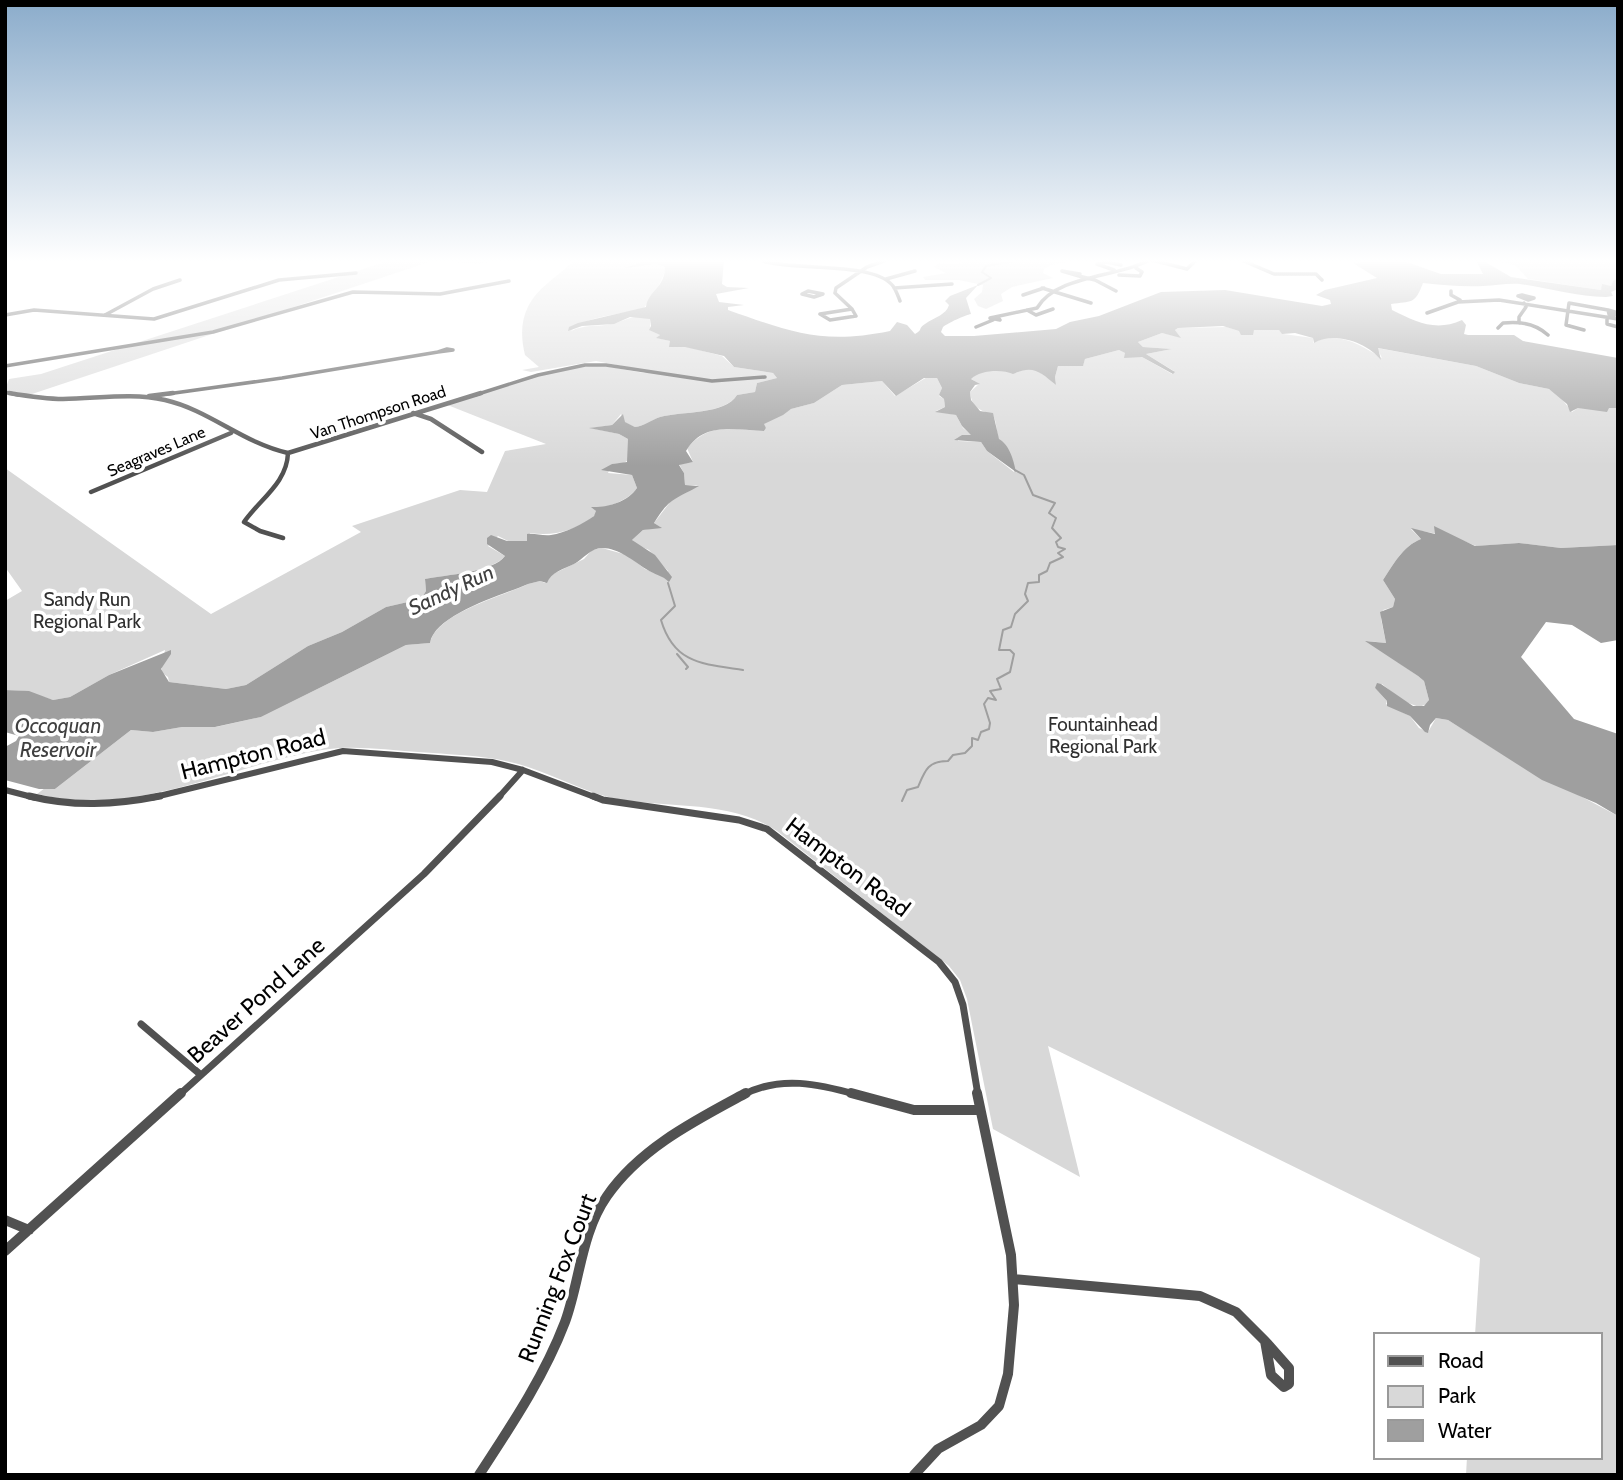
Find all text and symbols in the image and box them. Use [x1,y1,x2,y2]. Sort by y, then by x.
street label: Van Thompson Road [308,382,448,443]
street label: Seagraves Lane [104,422,208,481]
water label: Sandy Run [404,559,497,620]
park label: Sandy Run Regional Park [33,588,141,633]
water label: Occoquan Reservoir [15,713,101,762]
park label: Fountainhead Regional Park [1048,713,1158,758]
street label: Hampton Road [178,723,328,785]
street label: Hampton Road [780,811,916,923]
street label: Beaver Pond Lane [182,931,331,1069]
street label: Running Fox Court [512,1189,602,1366]
legend [1374,1333,1602,1459]
text: Road [1438,1348,1484,1373]
text: Park [1438,1383,1476,1408]
text: Water [1438,1418,1492,1443]

